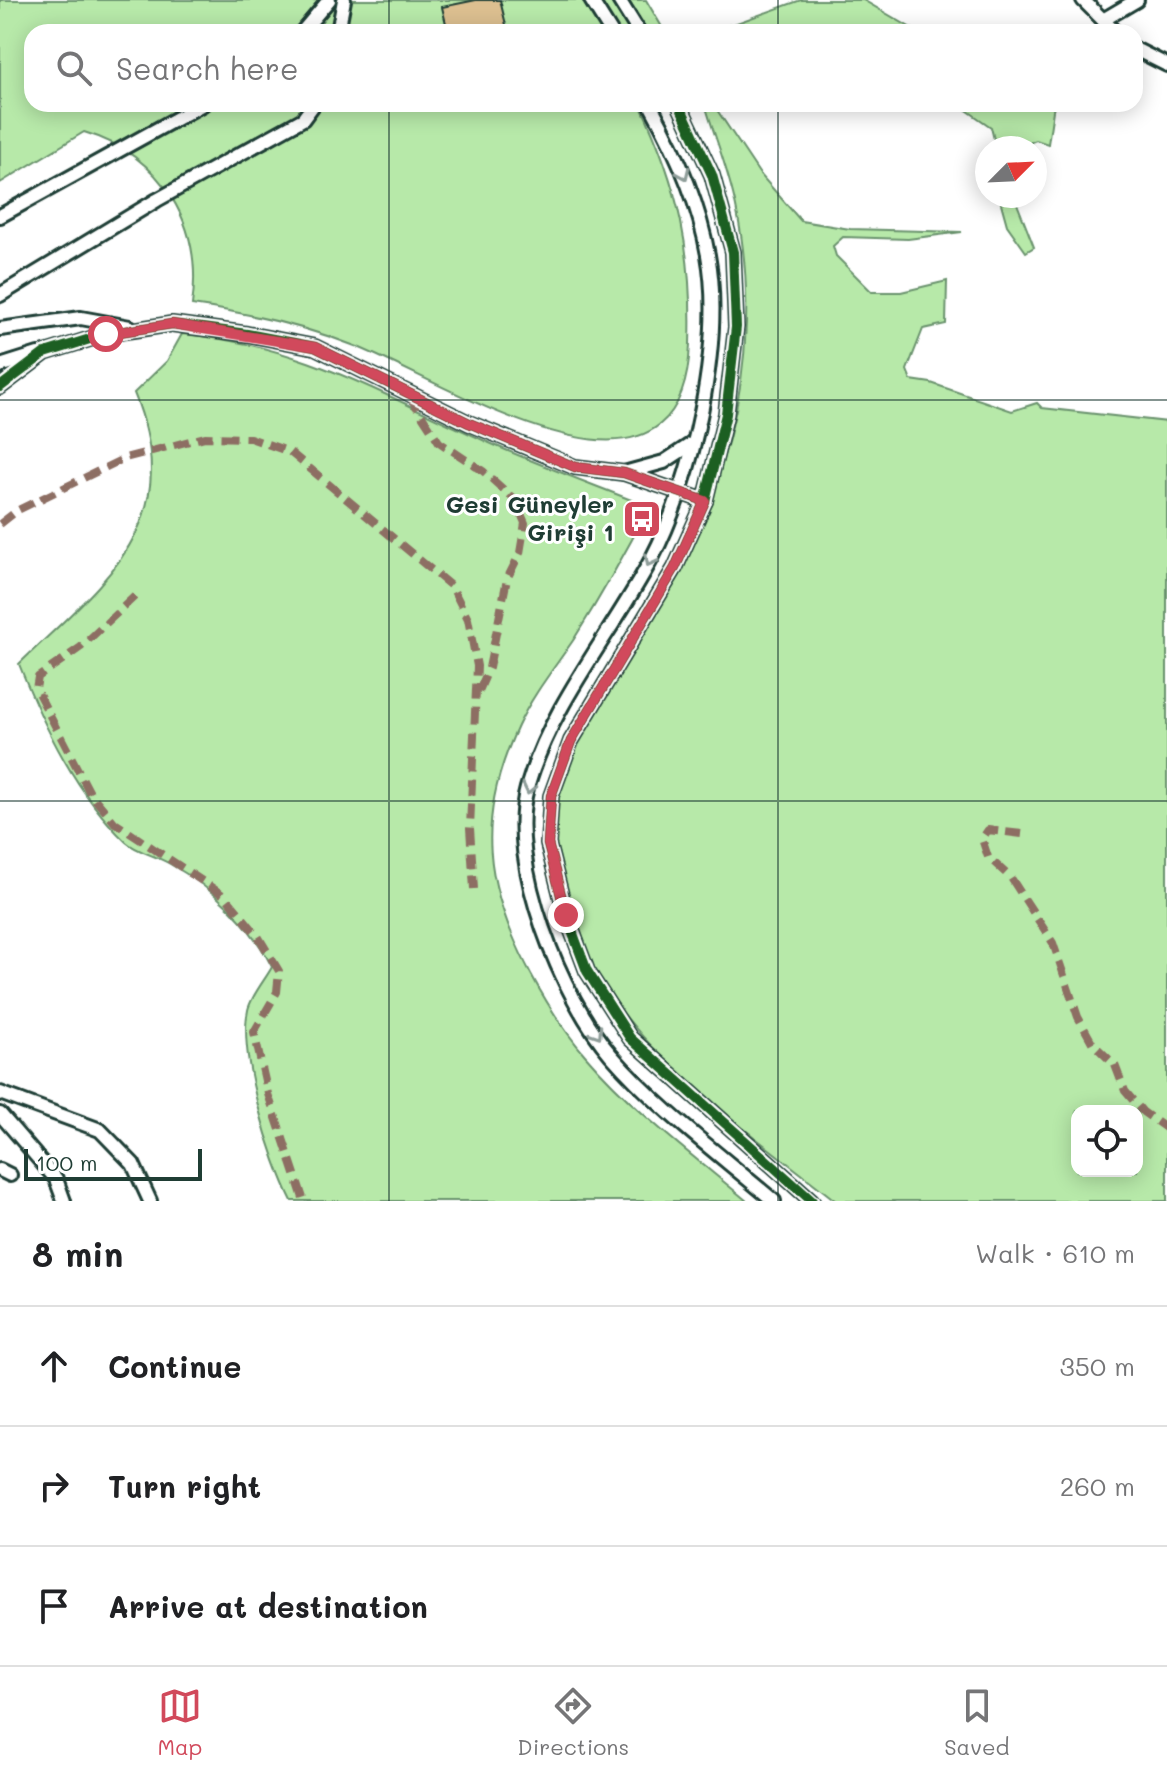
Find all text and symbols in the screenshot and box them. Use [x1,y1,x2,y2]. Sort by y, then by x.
search box [24,24,1143,112]
icon: search [52,46,96,90]
text: Search here [116,48,299,88]
north arrow [975,136,1047,208]
one-way arrow [674,166,690,181]
route start [88,316,124,352]
place label: Gesi Güneyler Girişi 1 [446,488,614,548]
bus stop icon: Gesi Güneyler Girişi 1 [621,498,663,540]
one-way arrow [644,552,659,567]
one-way arrow [521,782,538,796]
route end [548,897,584,933]
one-way arrow [587,1024,602,1038]
map controls [1071,1105,1143,1177]
button: locate [1071,1105,1143,1177]
scale bar [24,1145,202,1181]
text: 100 m [36,1148,98,1177]
text: 8 min [32,1231,123,1276]
text: Walk · 610 m [975,1236,1135,1270]
icon: ahead [32,1344,76,1388]
text: Continue [108,1346,241,1386]
text: 350 m [1060,1349,1135,1383]
icon: right [32,1464,76,1508]
text: Turn right [108,1466,261,1506]
text: 260 m [1060,1469,1135,1503]
icon: arrive [32,1584,76,1628]
text: Arrive at destination [108,1586,428,1626]
tab: Map [158,1684,202,1761]
tab: Directions [517,1684,629,1761]
tab: Saved [944,1684,1009,1761]

